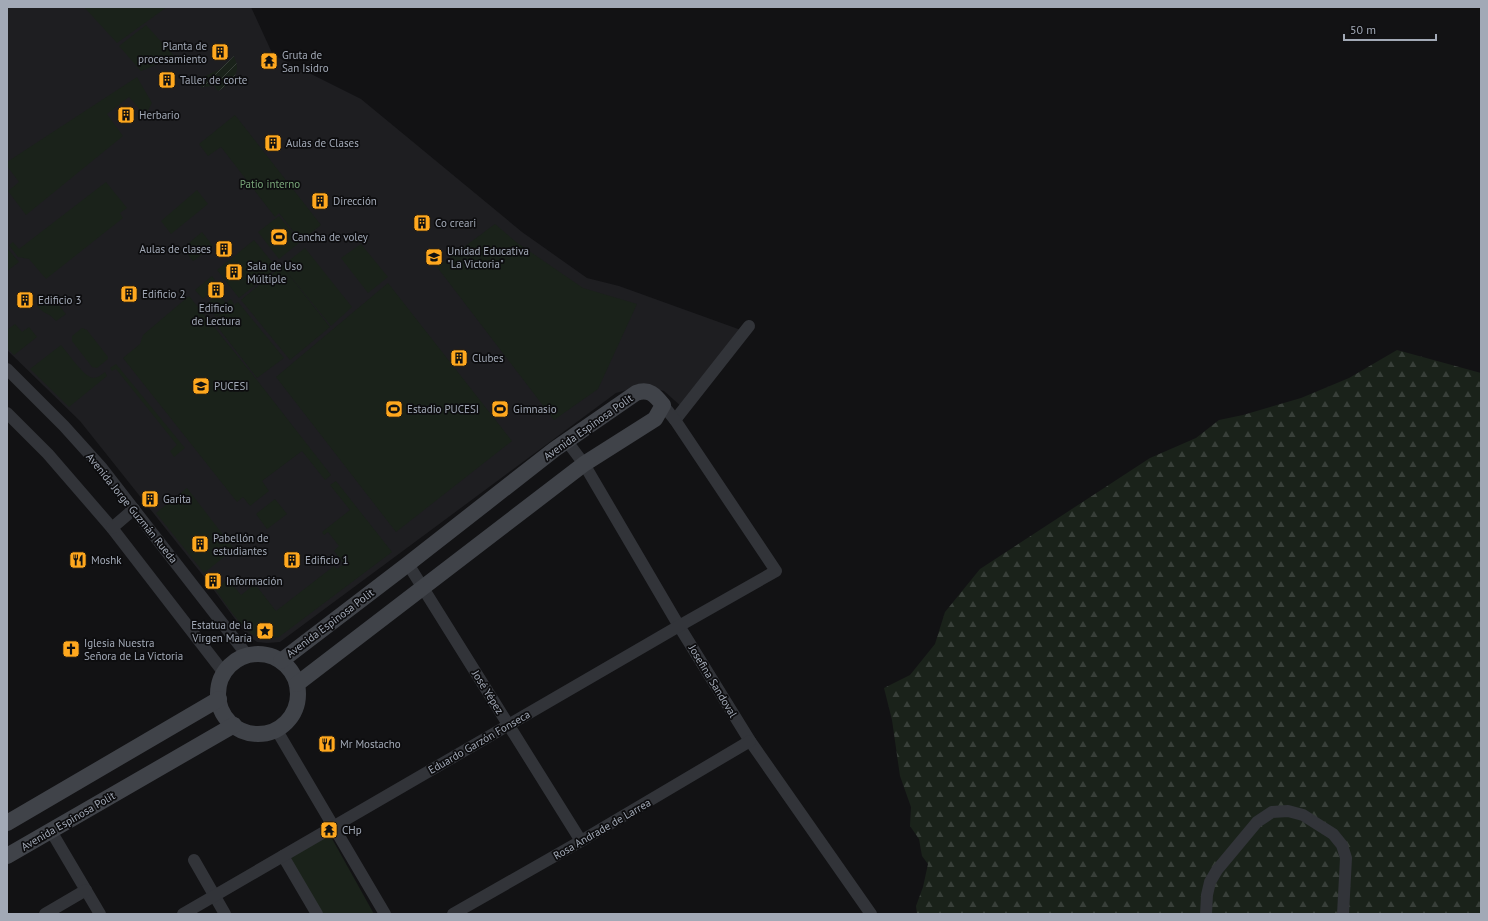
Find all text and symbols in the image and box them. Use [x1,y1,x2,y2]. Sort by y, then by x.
scale bar [1344,16,1436,42]
text: 50 m [1350,22,1376,37]
place label: Planta de procesamiento [138,39,207,66]
building icon: Planta de procesamiento [210,42,230,62]
place label: Gruta de San Isidro [282,48,329,75]
temple icon: Gruta de San Isidro [259,51,279,71]
building icon: Taller de corte [157,70,177,90]
place label: Taller de corte [180,73,248,87]
building icon: Herbario [116,105,136,125]
place label: Herbario [139,108,180,122]
building icon: Aulas de Clases [263,133,283,153]
place label: Aulas de Clases [286,136,359,150]
park label: Patio interno [240,177,300,191]
building icon: Dirección [310,191,330,211]
place label: Dirección [333,194,377,208]
building icon: Co creari [412,213,432,233]
place label: Co creari [435,216,476,230]
sports icon: Cancha de voley [269,227,289,247]
place label: Cancha de voley [292,230,369,244]
building icon: Aulas de clases [214,239,234,259]
place label: Aulas de clases [139,242,211,256]
place label: Unidad Educativa "La Victoria" [447,244,529,271]
school or university icon: Unidad Educativa "La Victoria" [424,247,444,267]
place label: Sala de Uso Múltiple [247,259,302,286]
building icon: Sala de Uso Múltiple [224,262,244,282]
building icon: Edificio de Lectura [206,280,226,300]
building icon: Edificio 2 [119,284,139,304]
place label: Edificio 2 [142,287,185,301]
building icon: Edificio 3 [15,290,35,310]
place label: Edificio 3 [38,293,81,307]
place label: Edificio de Lectura [192,301,240,328]
building icon: Clubes [449,348,469,368]
place label: Clubes [472,351,504,365]
school or university icon: PUCESI [191,376,211,396]
place label: PUCESI [214,379,249,393]
street label: Avenida Espinosa Polit [541,391,636,463]
sports icon: Estadio PUCESI [384,399,404,419]
sports icon: Gimnasio [490,399,510,419]
place label: Estadio PUCESI [407,402,479,416]
place label: Gimnasio [513,402,557,416]
street label: Avenida Jorge Guzmán Rueda [83,450,181,566]
building icon: Garita [140,489,160,509]
place label: Garita [163,492,191,506]
place label: Pabellón de estudiantes [213,531,269,558]
building icon: Pabellón de estudiantes [190,534,210,554]
restaurant icon: Moshk [68,550,88,570]
building icon: Edificio 1 [282,550,302,570]
place label: Moshk [91,553,122,567]
place label: Edificio 1 [305,553,348,567]
building icon: Información [203,571,223,591]
place label: Información [226,574,282,588]
street label: Avenida Espinosa Polit [283,585,377,660]
place label: Estatua de la Virgen María [191,618,252,645]
place icon: Estatua de la Virgen María [255,621,275,641]
place label: Iglesia Nuestra Señora de La Victoria [84,636,183,663]
church icon: Iglesia Nuestra Señora de La Victoria [61,639,81,659]
street label: Josefina Sandoval [685,641,741,721]
street label: José Yépez [469,667,507,717]
street label: Eduardo Garzón Fonseca [426,707,532,777]
restaurant icon: Mr Mostacho [317,734,337,754]
place label: Mr Mostacho [340,737,401,751]
street label: Avenida Espinosa Polit [19,788,118,854]
street label: Rosa Andrade de Larrea [551,795,653,863]
temple icon: CHp [319,820,339,840]
place label: CHp [342,823,362,837]

